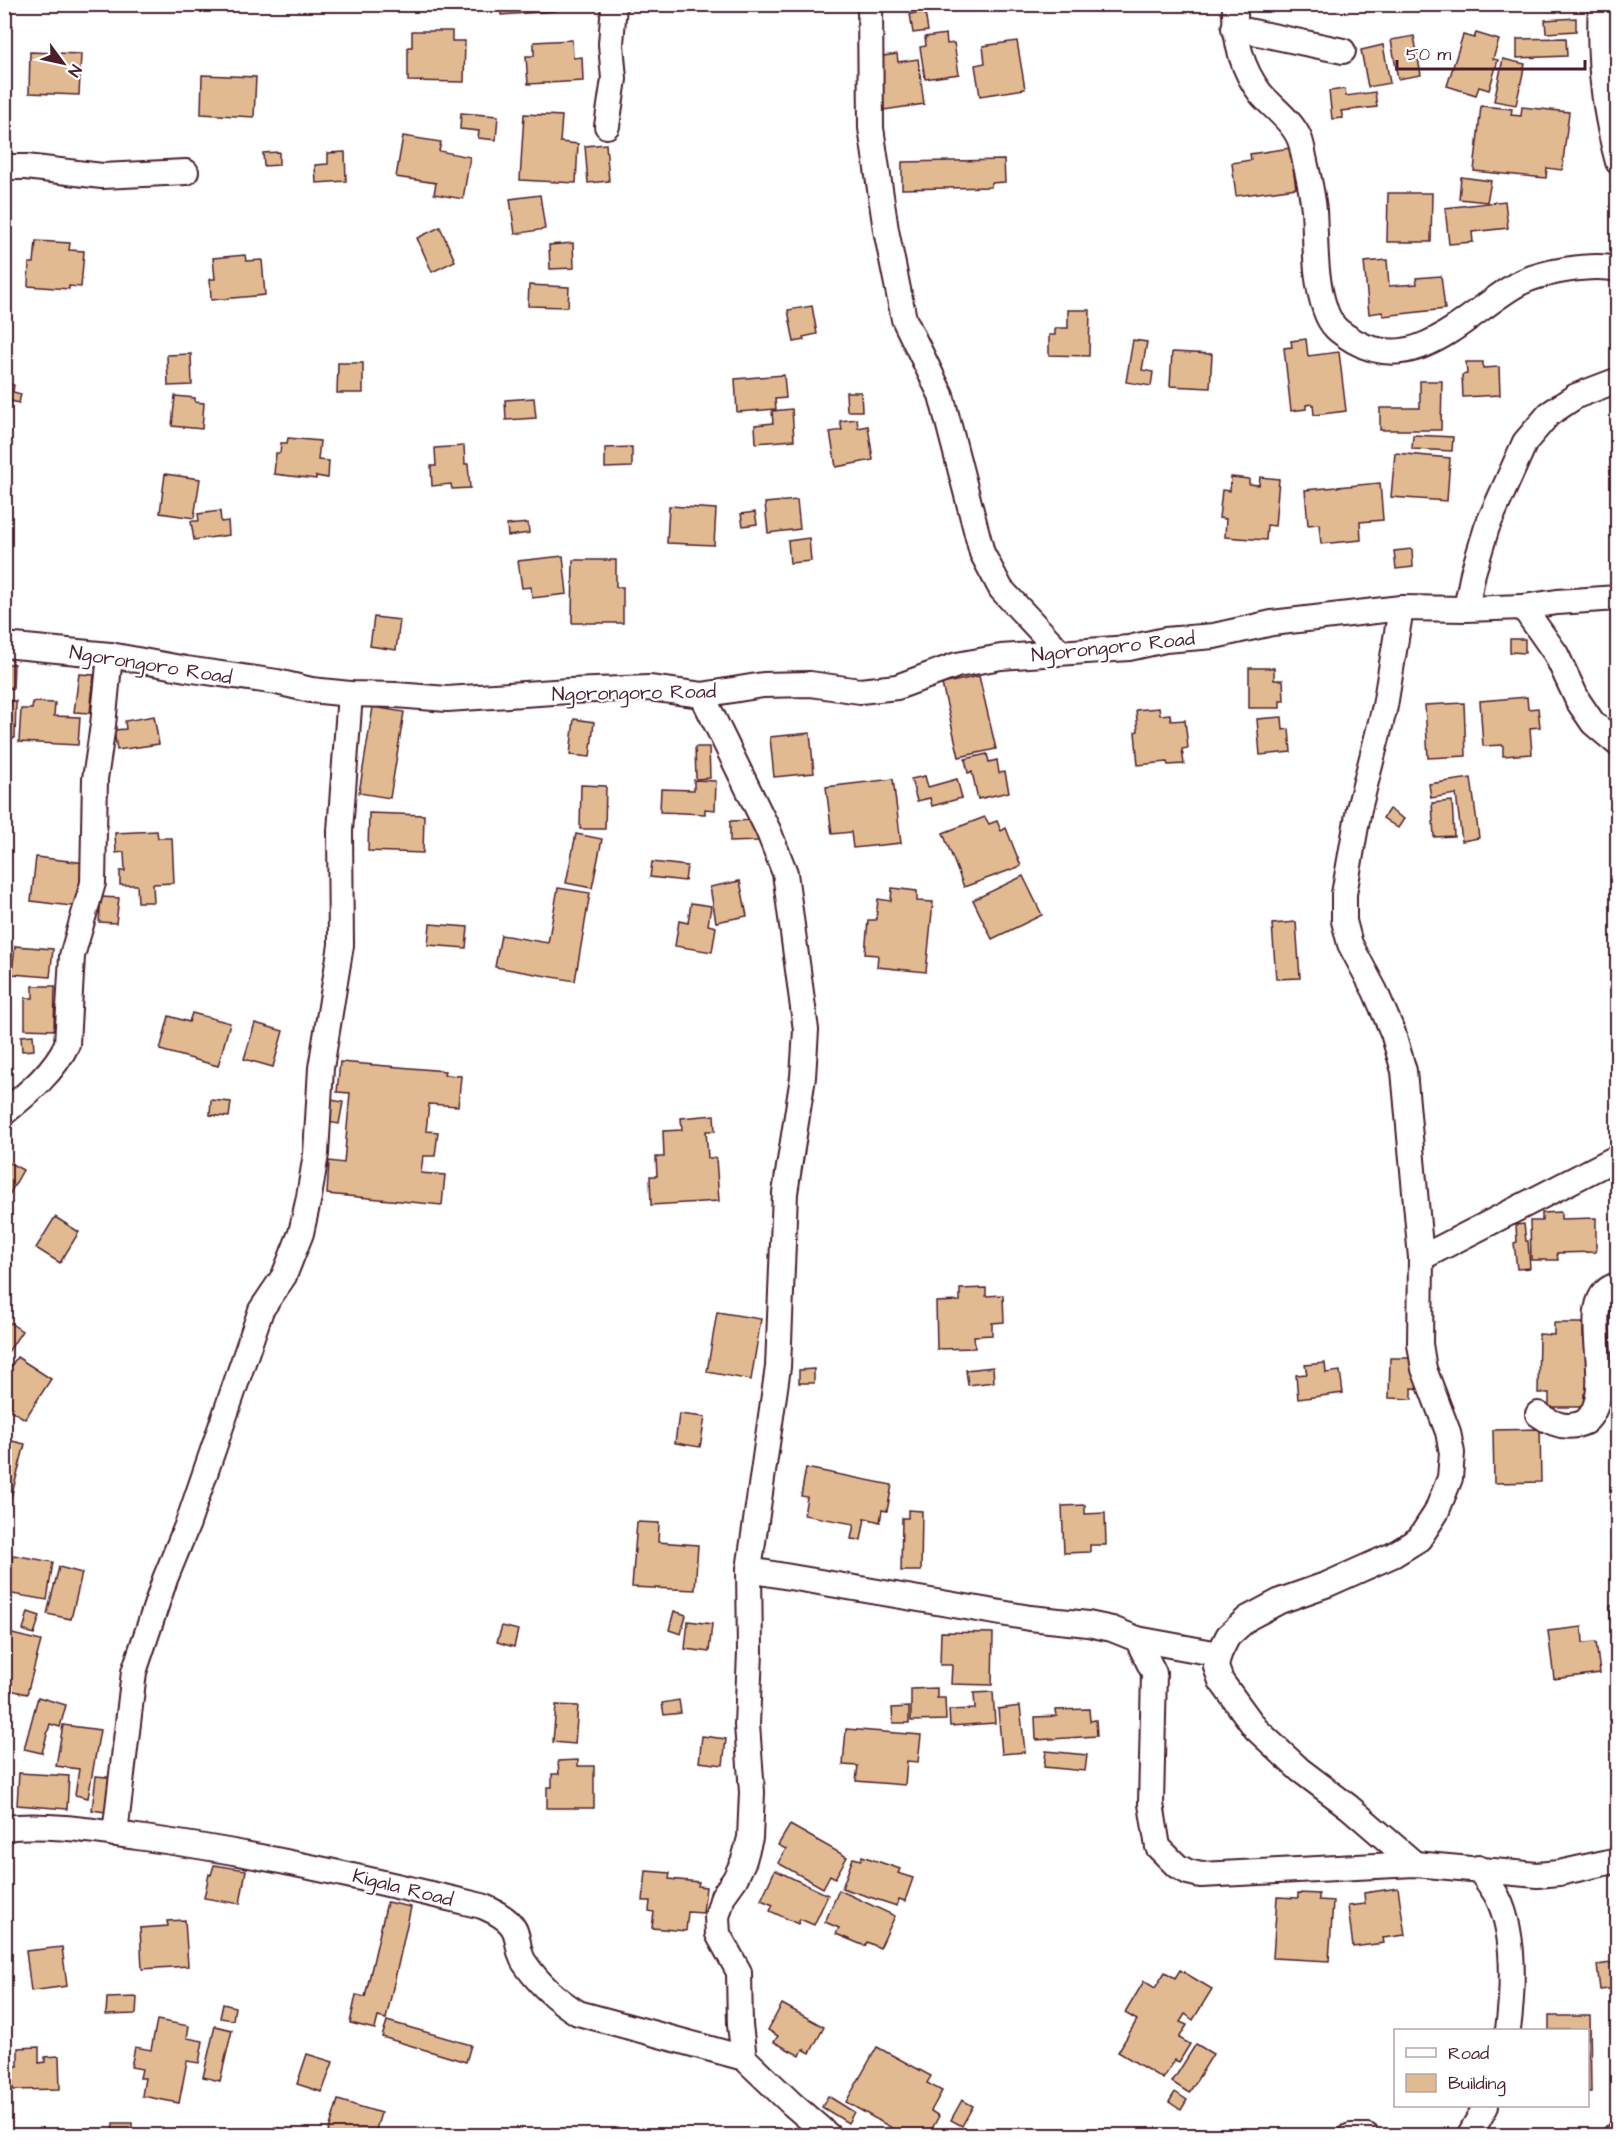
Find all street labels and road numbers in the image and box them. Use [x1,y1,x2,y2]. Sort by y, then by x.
street label: Ngorongoro Road [1030,624,1196,670]
street label: Ngorongoro Road [67,638,234,693]
street label: Ngorongoro Road [552,678,716,709]
street label: Kigala Road [349,1862,456,1915]

